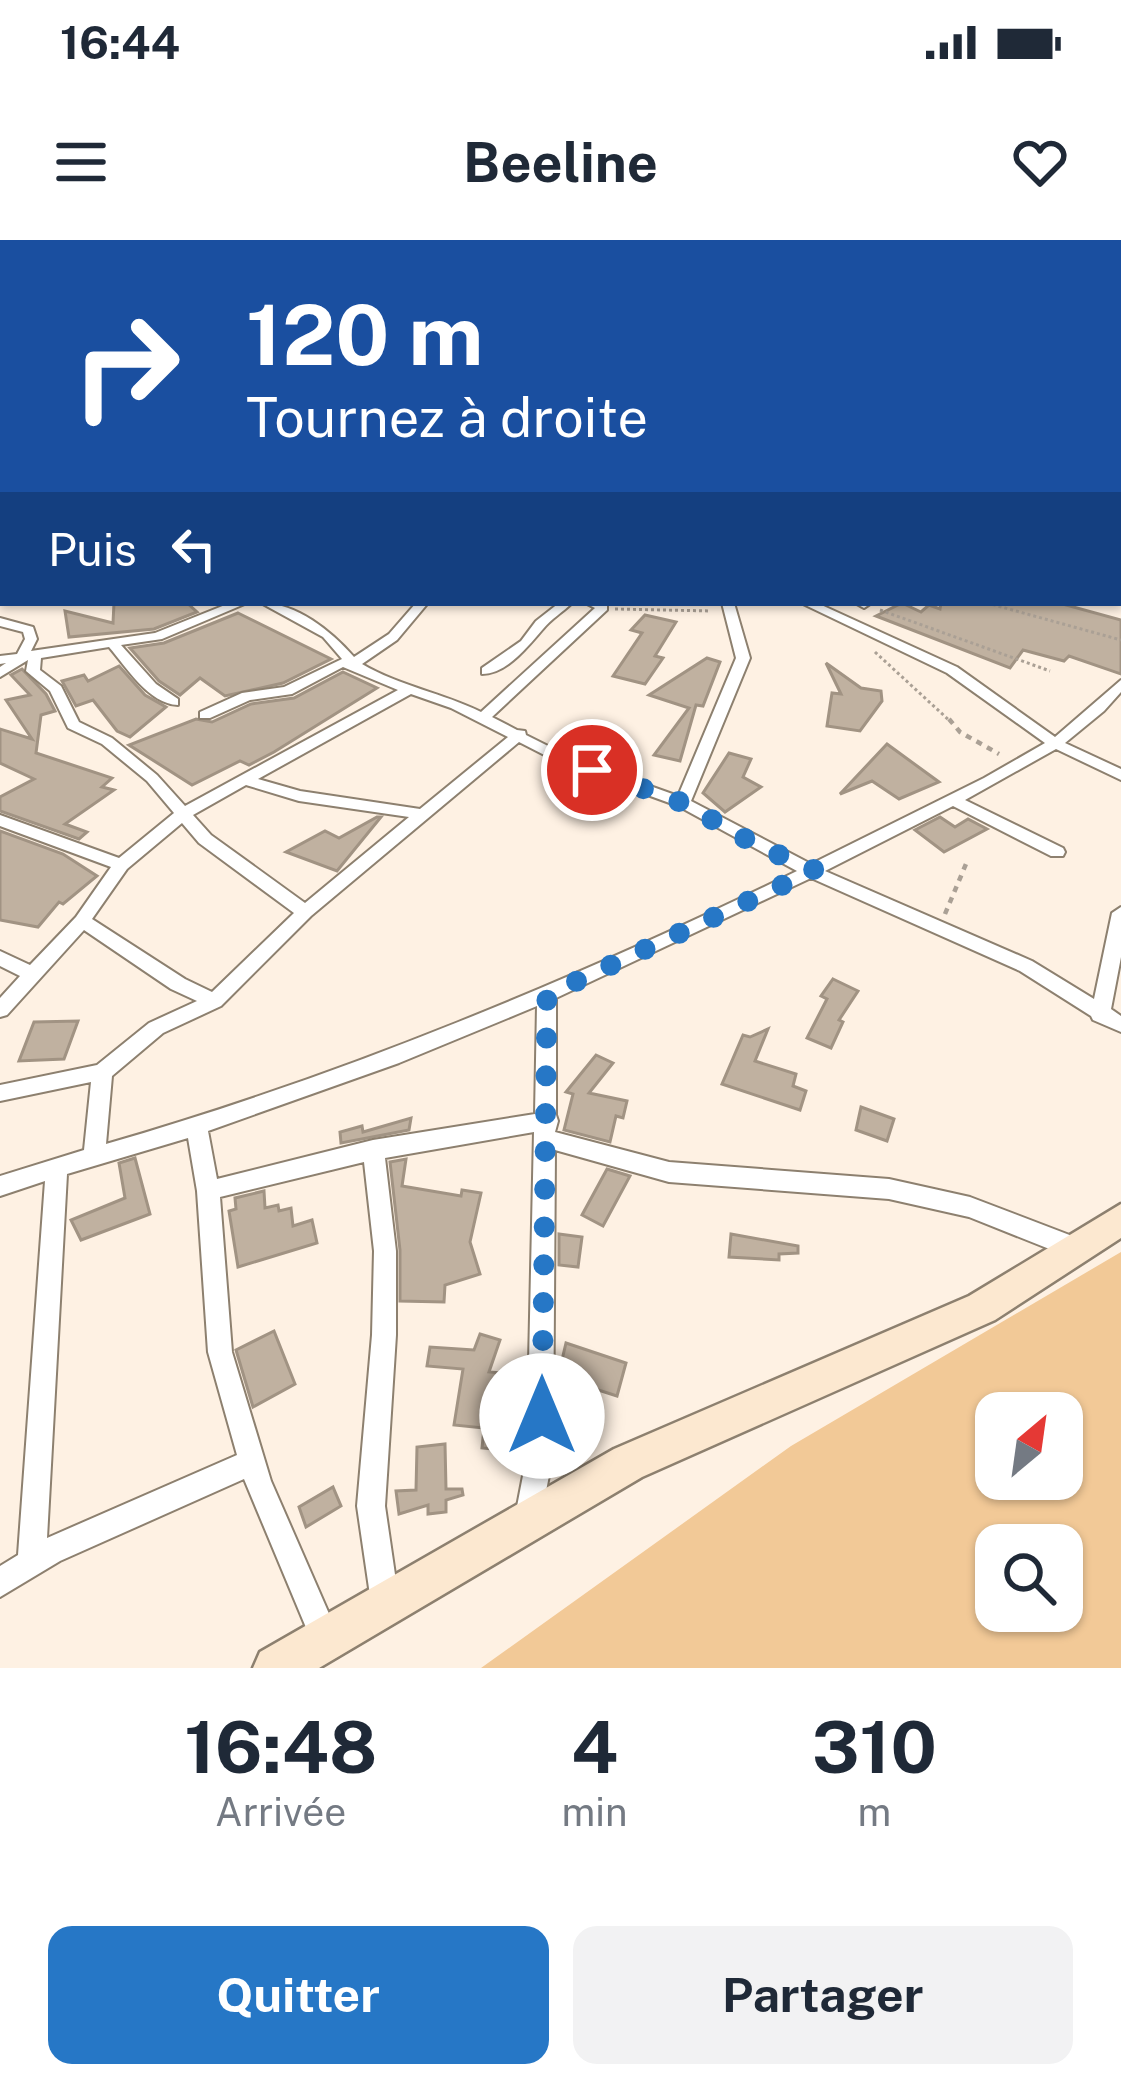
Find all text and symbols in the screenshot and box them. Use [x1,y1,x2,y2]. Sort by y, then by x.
text: 16:44 [60,16,180,69]
icon: menu [48,129,114,195]
icon: heart [1007,129,1073,195]
text: Beeline [463,131,658,194]
text: 120 m [246,285,484,384]
icon: right [48,288,204,444]
text: Tournez à droite [246,386,648,449]
icon: left [161,516,227,582]
text: Puis [48,523,137,576]
pin [541,719,643,821]
icon: arrive [559,737,625,803]
position arrow [479,1353,605,1479]
north arrow [975,1392,1083,1500]
map controls [975,1392,1083,1632]
button: search [975,1524,1083,1632]
text: 16:48 [184,1705,377,1789]
text: 4 [571,1705,618,1789]
text: 310 [812,1705,937,1789]
text: Arrivée [215,1789,346,1835]
text: min [561,1789,628,1835]
text: m [857,1789,891,1835]
button: Quitter [48,1926,549,2064]
button: Partager [573,1926,1073,2064]

